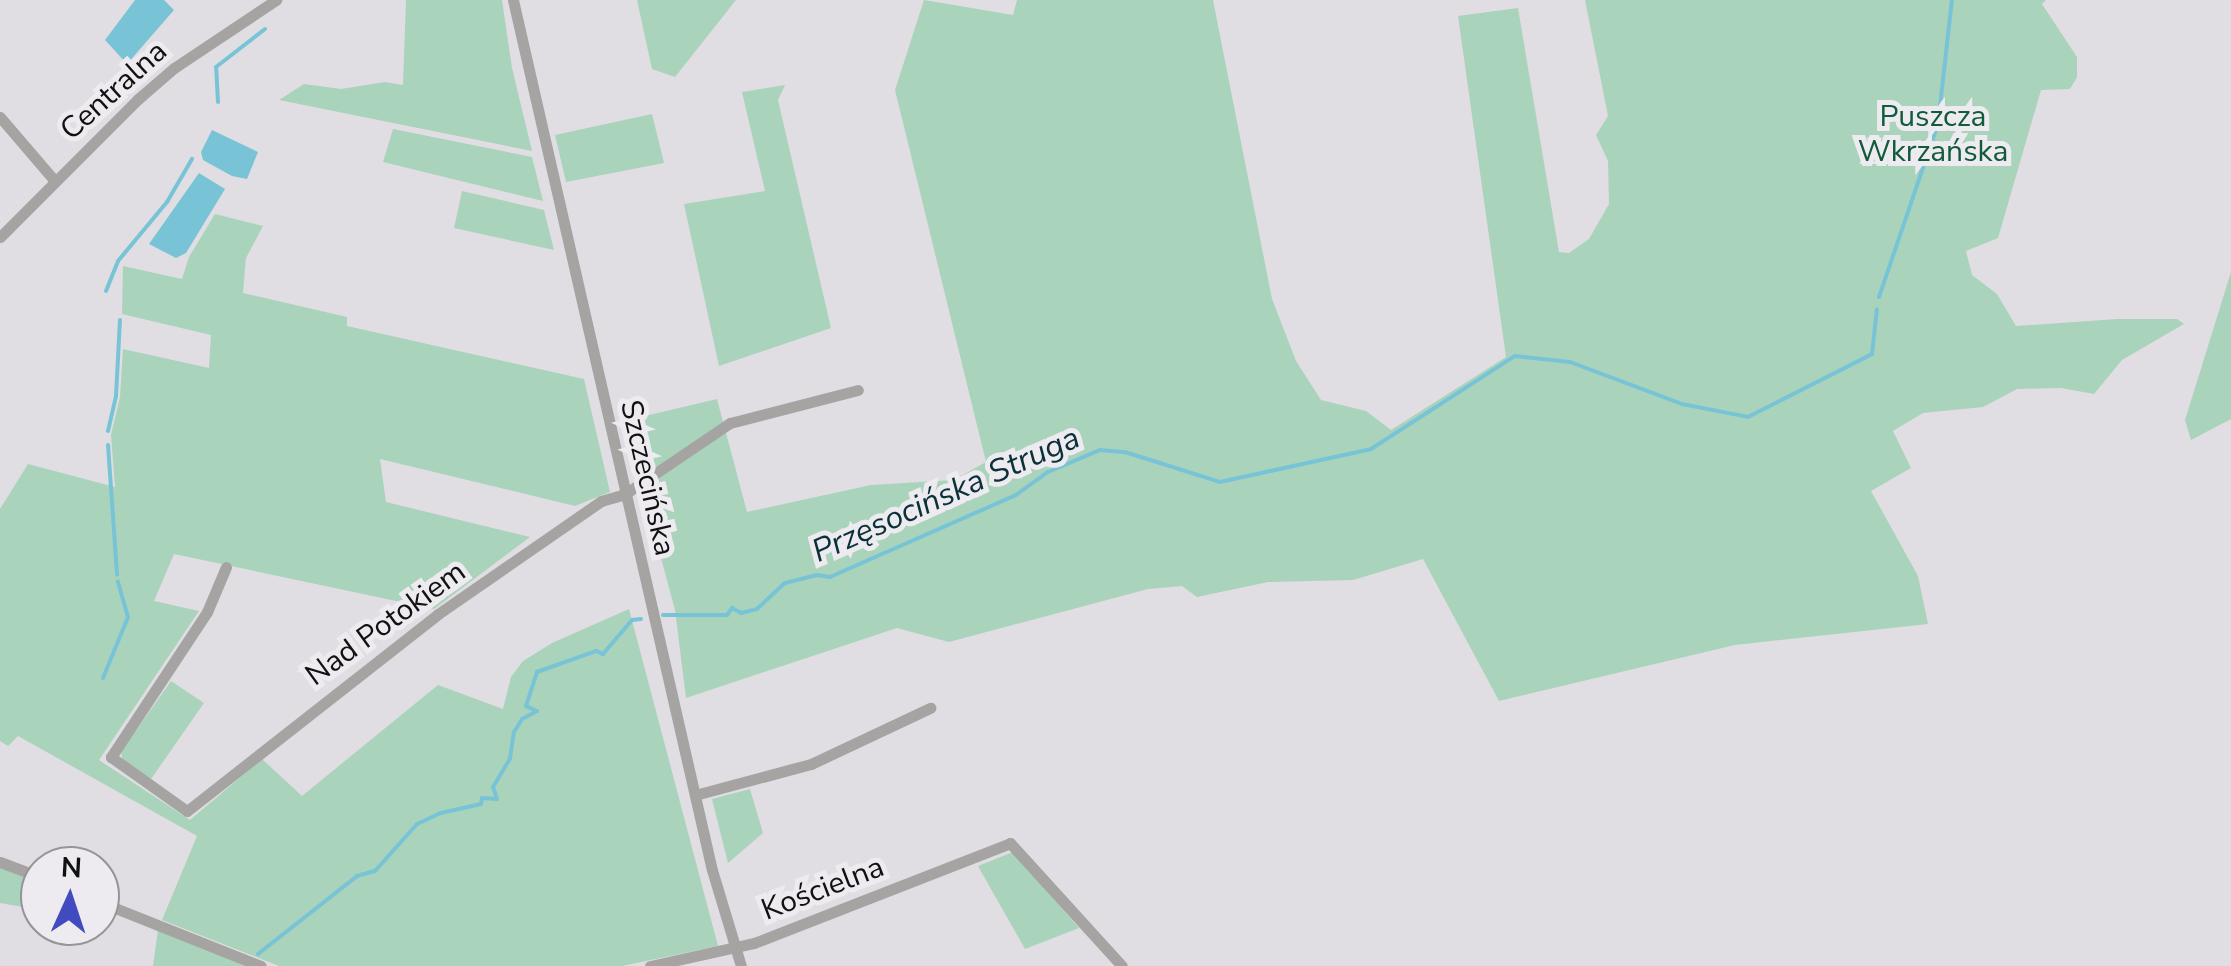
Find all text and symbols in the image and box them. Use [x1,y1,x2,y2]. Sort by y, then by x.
street label: Centralna [53,34,175,148]
park label: Puszcza Wkrzańska [1858,99,2008,170]
street label: Szczecińska [612,397,682,559]
water label: Przęsocińska Struga [806,419,1086,571]
street label: Nad Potokiem [299,554,473,694]
north arrow [20,846,120,946]
text: N [60,849,83,888]
street label: Kościelna [757,849,889,929]

